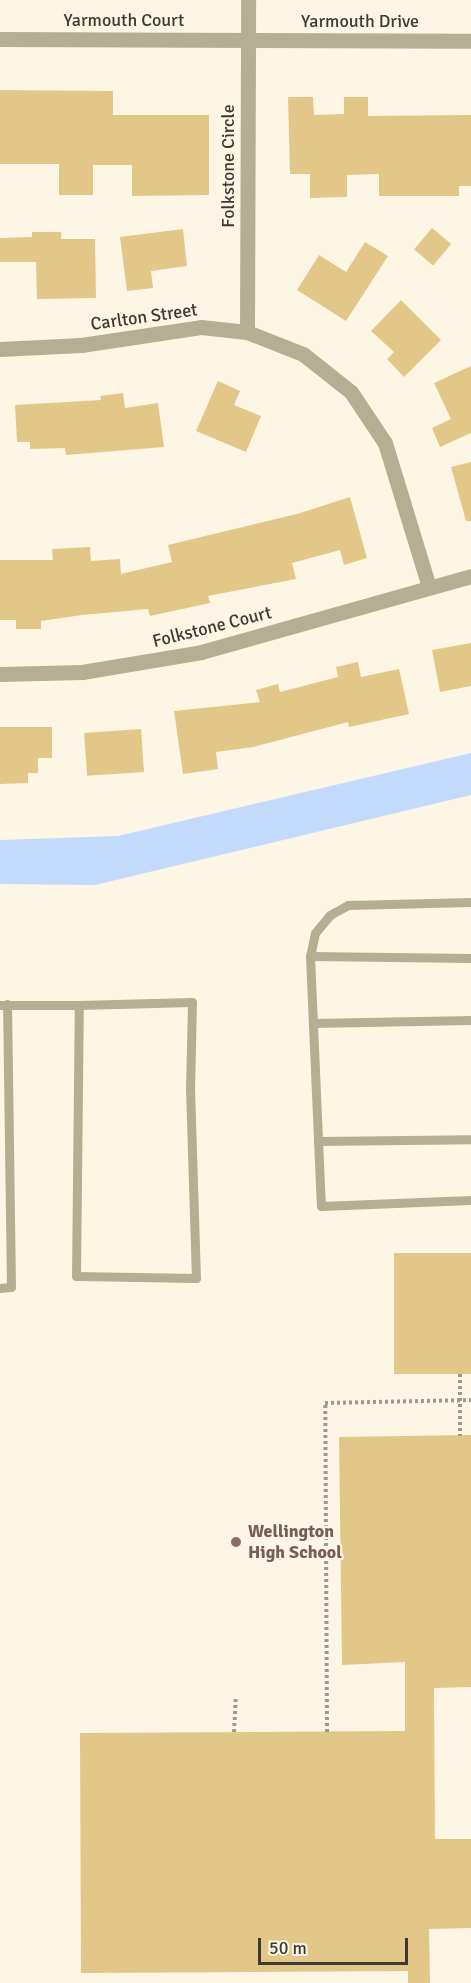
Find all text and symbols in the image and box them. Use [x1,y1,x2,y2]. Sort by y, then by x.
street label: Yarmouth Court [64,9,184,31]
street label: Yarmouth Drive [301,10,419,32]
street label: Folkstone Circle [217,104,239,228]
street label: Carlton Street [89,299,199,335]
street label: Folkstone Court [150,602,274,652]
place label: Wellington High School [248,1521,342,1564]
marker: Wellington High School [229,1535,243,1549]
scale bar [261,1926,411,1964]
text: 50 m [269,1937,307,1959]

